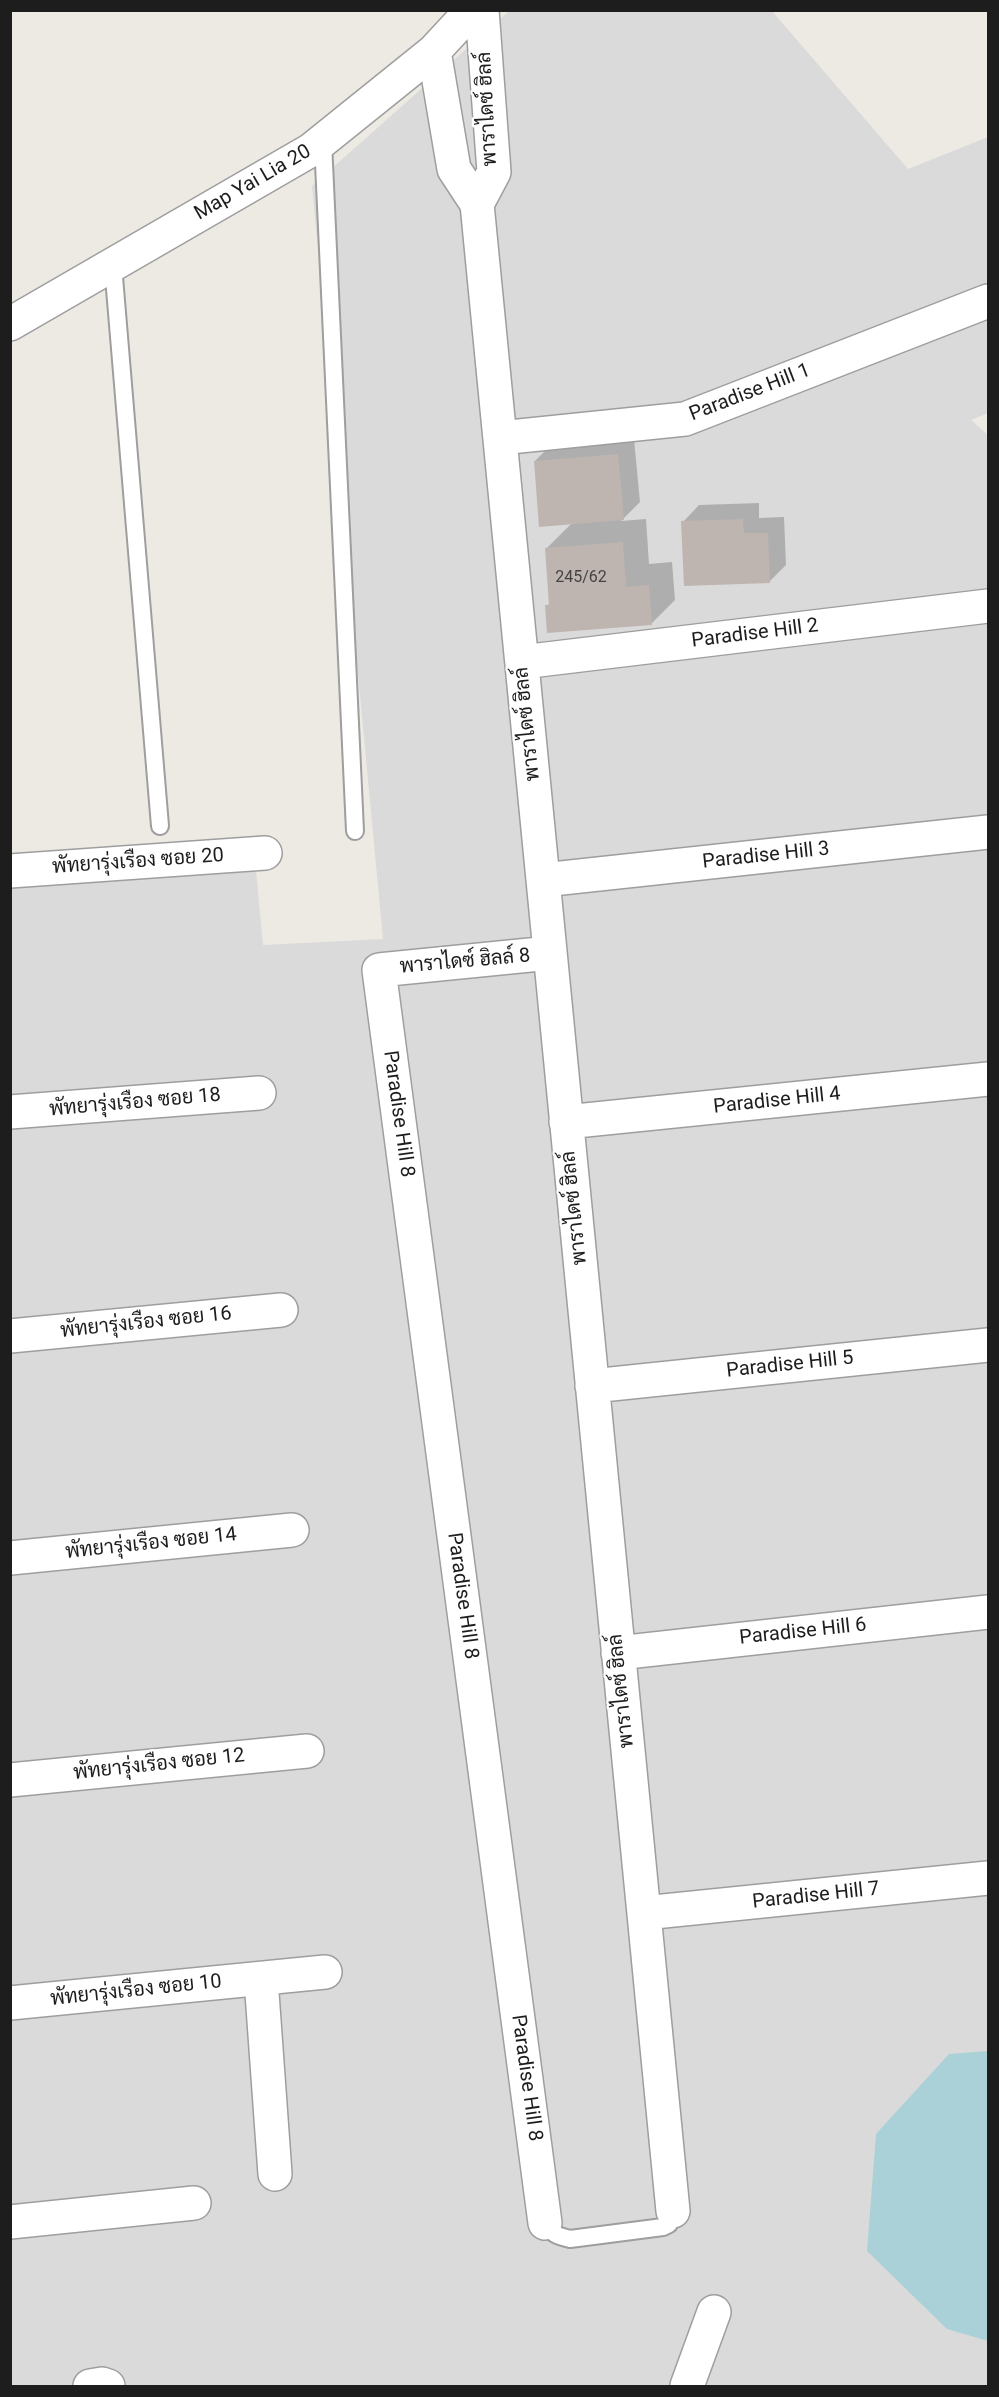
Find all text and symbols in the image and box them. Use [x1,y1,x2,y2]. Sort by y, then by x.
street label: พาราไดซ์ ฮิลล์ [473,51,503,167]
street label: Map Yai Lia 20 [190,140,316,226]
street label: Paradise Hill 1 [686,359,814,427]
house number: 245/62 [555,568,607,588]
street label: Paradise Hill 2 [690,614,820,654]
street label: พาราไดซ์ ฮิลล์ [510,666,546,782]
street label: Paradise Hill 3 [701,837,831,875]
street label: พัทยารุ่งเรือง ซอย 20 [51,844,225,880]
street label: พาราไดซ์ ฮิลล์ 8 [399,944,531,980]
street label: Paradise Hill 8 [377,1049,419,1179]
street label: Paradise Hill 4 [712,1082,842,1120]
street label: พัทยารุ่งเรือง ซอย 18 [48,1084,222,1122]
street label: พาราไดซ์ ฮิลล์ [557,1150,593,1266]
street label: พัทยารุ่งเรือง ซอย 16 [59,1302,233,1344]
street label: Paradise Hill 5 [725,1346,855,1384]
street label: พัทยารุ่งเรือง ซอย 14 [64,1523,238,1565]
street label: Paradise Hill 8 [441,1531,483,1661]
street label: Paradise Hill 6 [738,1613,868,1651]
street label: พาราไดซ์ ฮิลล์ [604,1633,640,1749]
street label: พัทยารุ่งเรือง ซอย 12 [72,1744,246,1786]
street label: Paradise Hill 7 [751,1877,881,1915]
street label: พัทยารุ่งเรือง ซอย 10 [49,1970,223,2012]
street label: Paradise Hill 8 [505,2013,547,2143]

